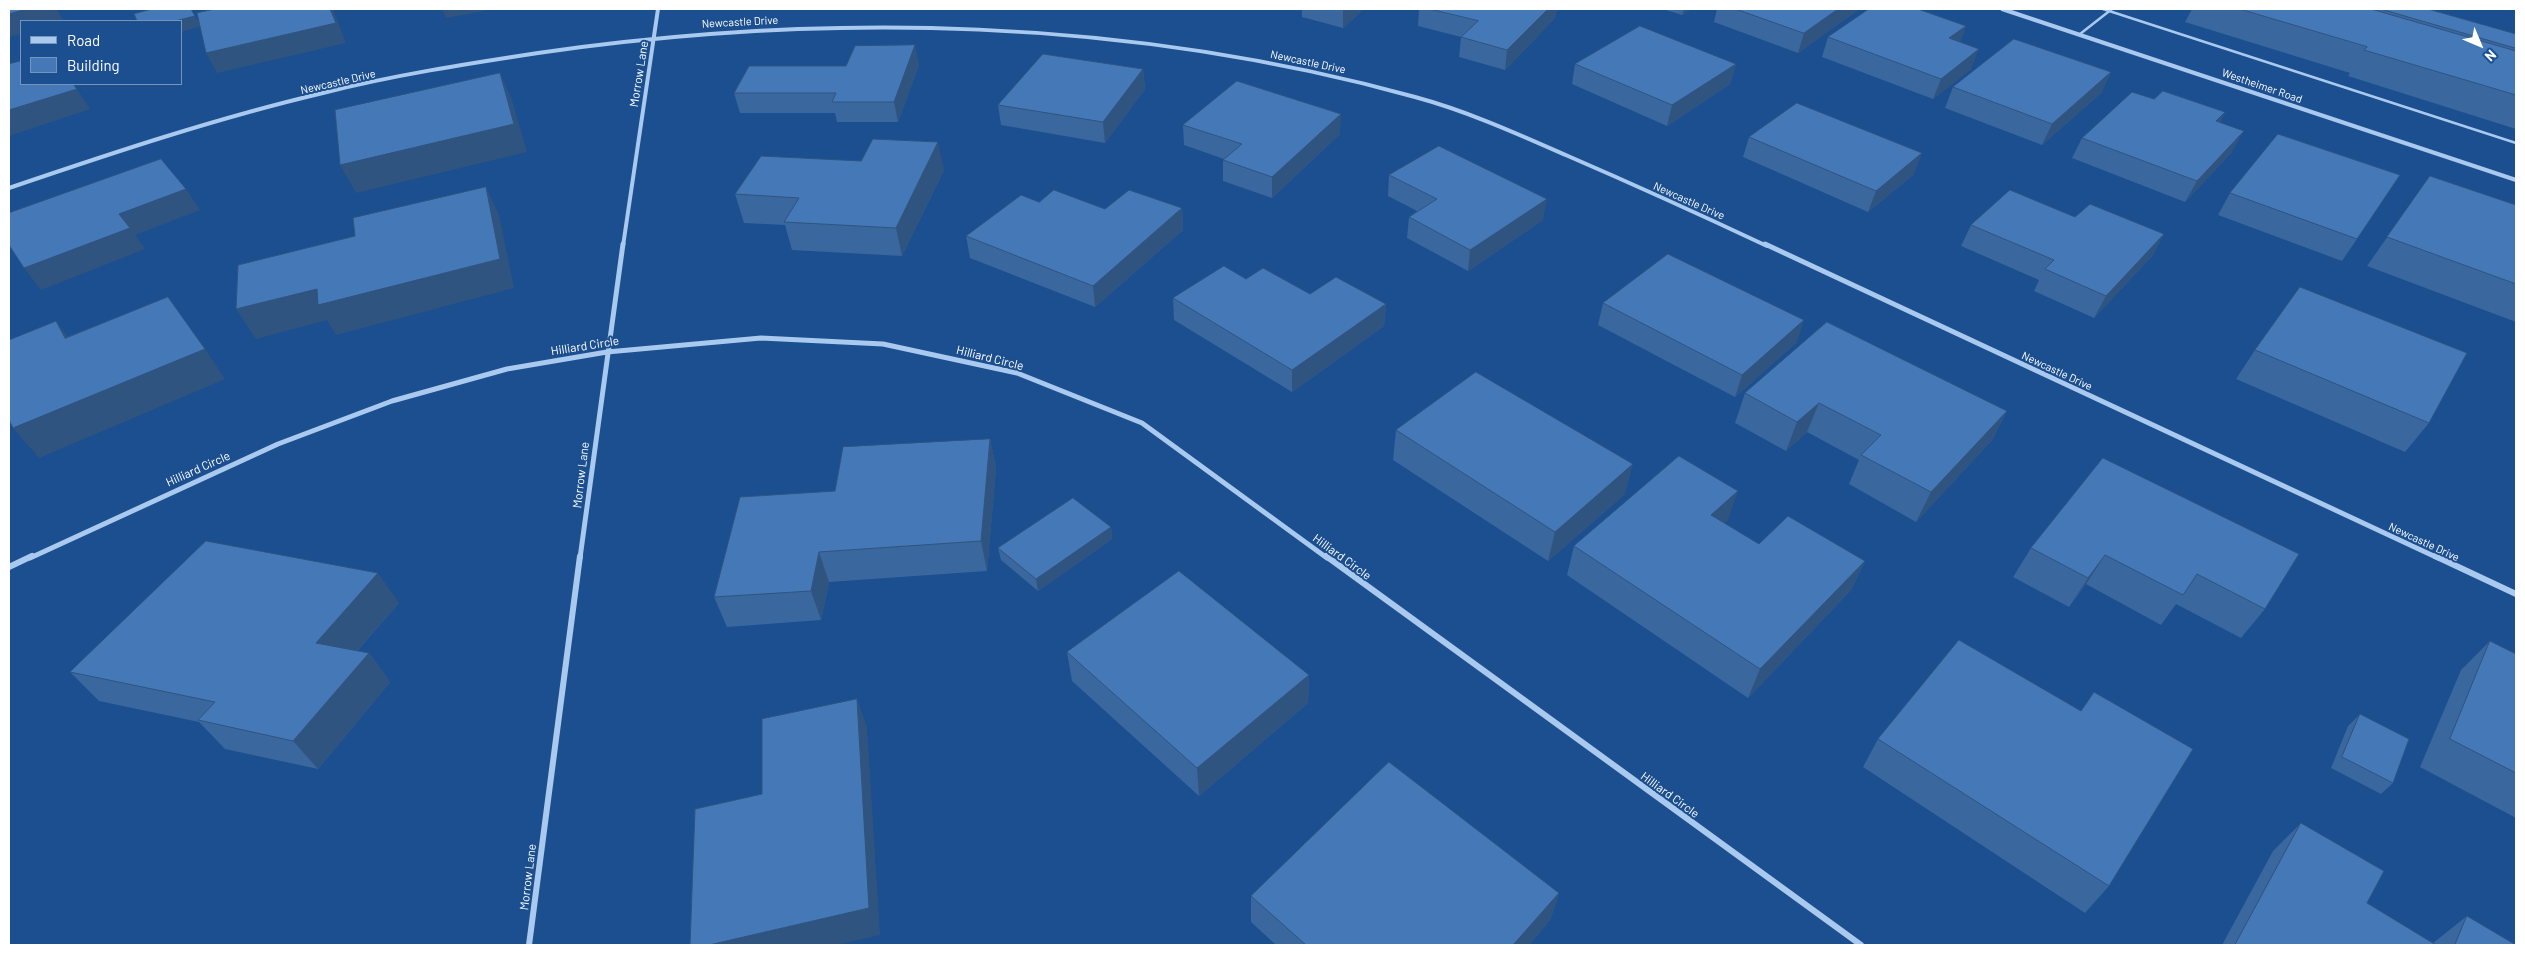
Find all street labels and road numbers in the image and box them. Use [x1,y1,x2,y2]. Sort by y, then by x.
street label: Newcastle Drive [701,13,779,31]
street label: Morrow Lane [627,40,651,108]
street label: Newcastle Drive [1269,48,1347,76]
street label: Westheimer Road [2220,66,2304,106]
street label: Newcastle Drive [299,67,377,97]
street label: Newcastle Drive [1651,179,1727,223]
street label: Hilliard Circle [550,333,620,359]
street label: Hilliard Circle [955,343,1025,373]
street label: Newcastle Drive [2019,349,2095,393]
street label: Morrow Lane [570,441,592,509]
street label: Hilliard Circle [164,448,232,490]
street label: Newcastle Drive [2386,520,2462,564]
street label: Hilliard Circle [1310,531,1374,583]
street label: Hilliard Circle [1638,769,1702,821]
street label: Morrow Lane [517,843,539,911]

